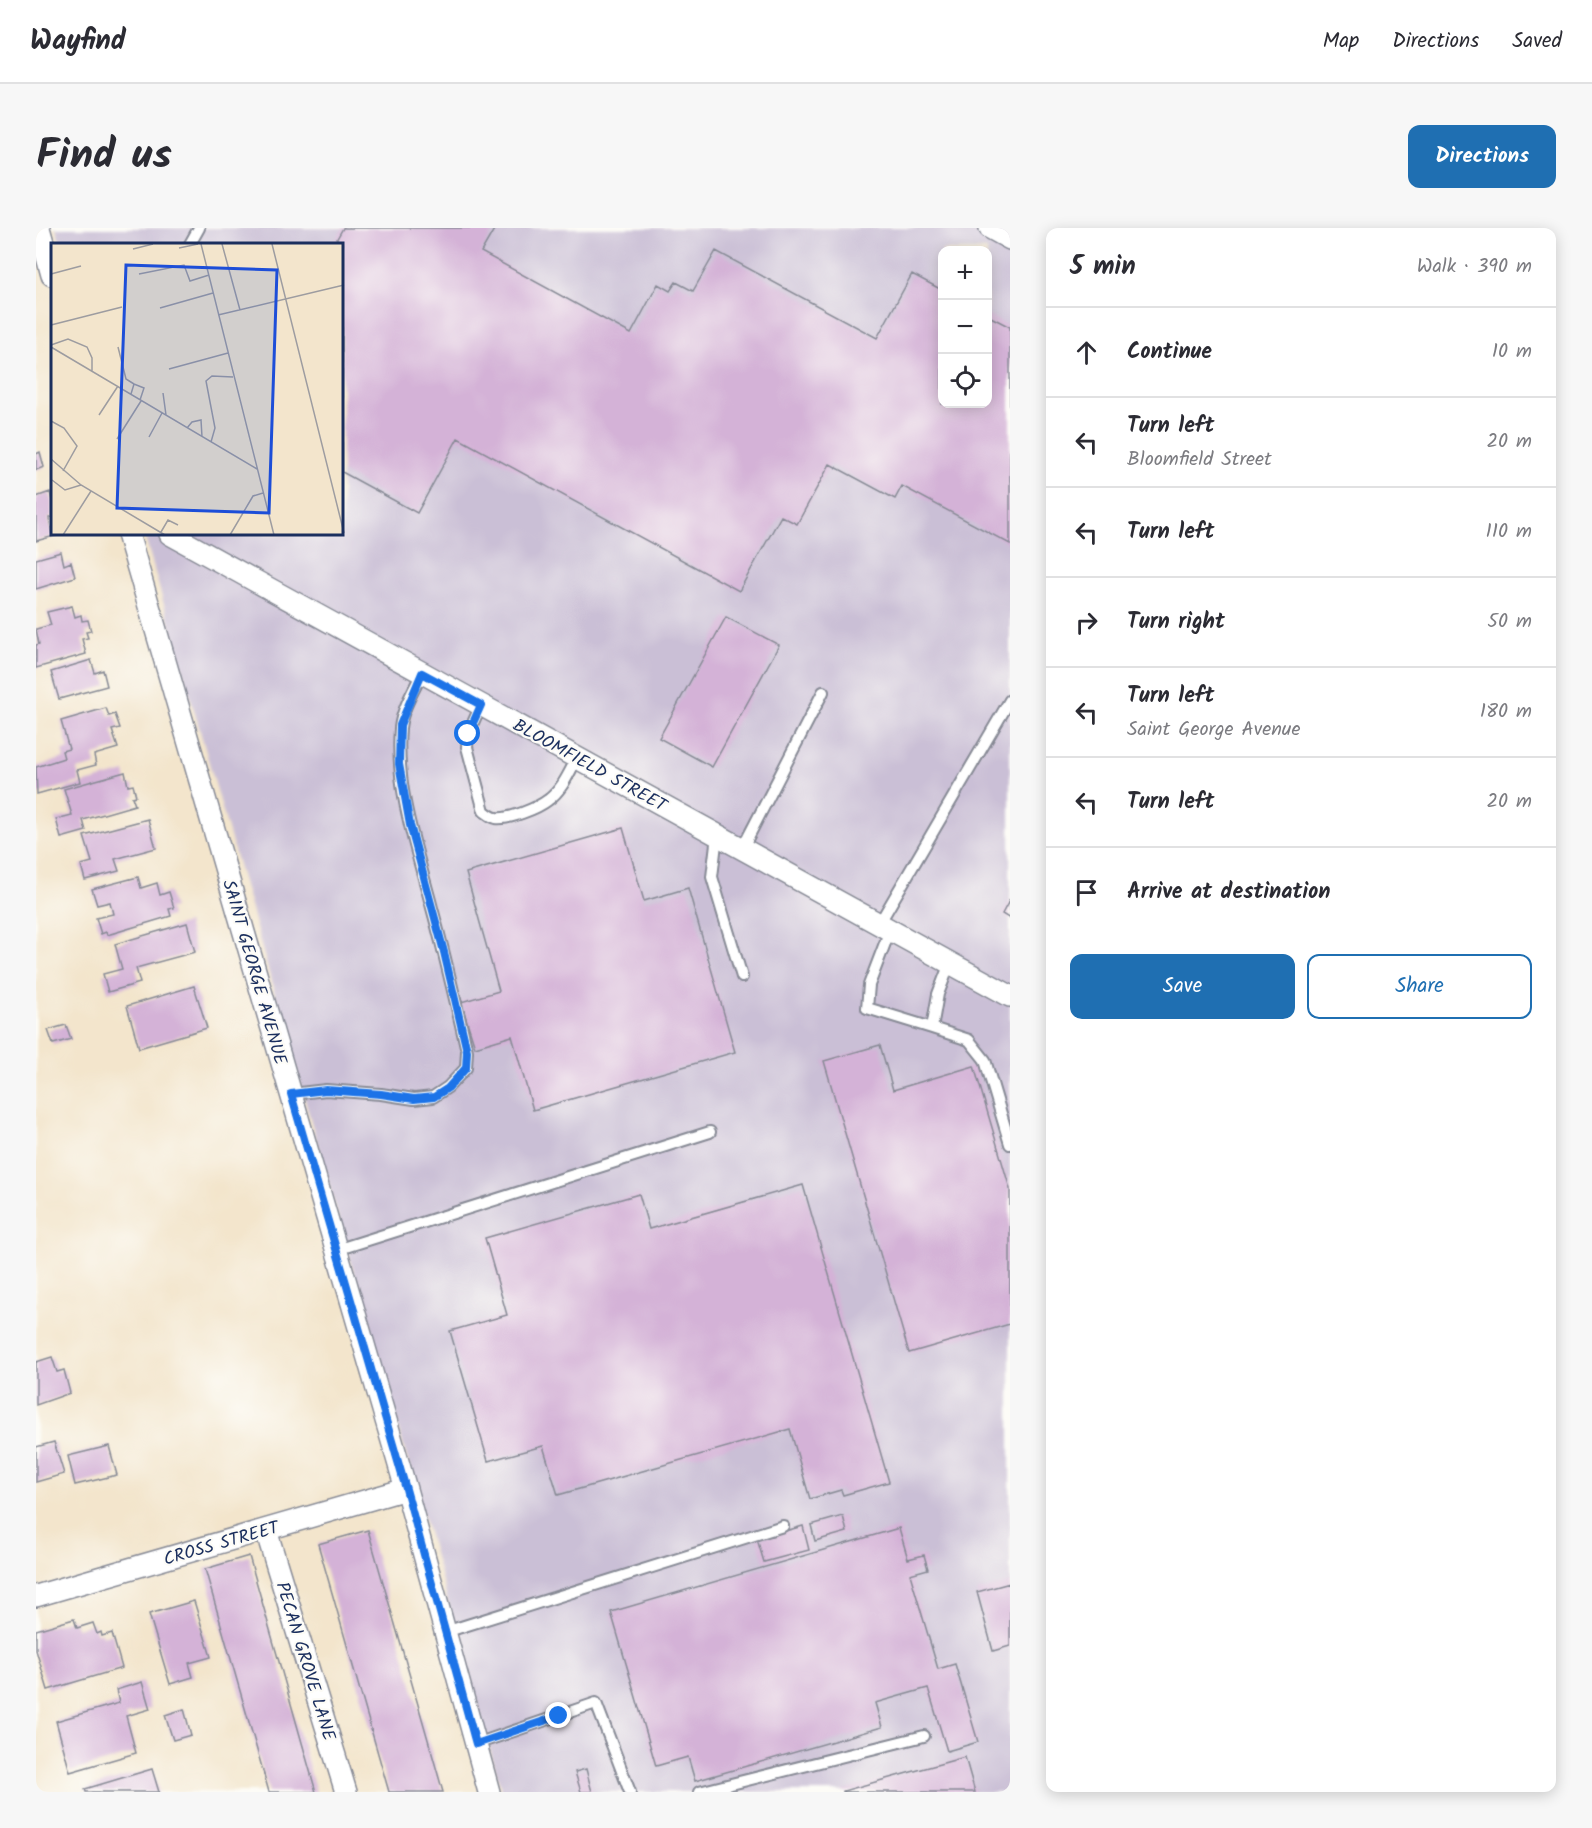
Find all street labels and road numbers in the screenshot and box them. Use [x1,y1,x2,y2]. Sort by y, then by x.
street label: BLOOMFIELD STREET [507,712,673,821]
street label: SAINT GEORGE AVENUE [213,876,294,1069]
street label: CROSS STREET [160,1514,284,1575]
street label: PECAN GROVE LANE [267,1578,343,1745]

